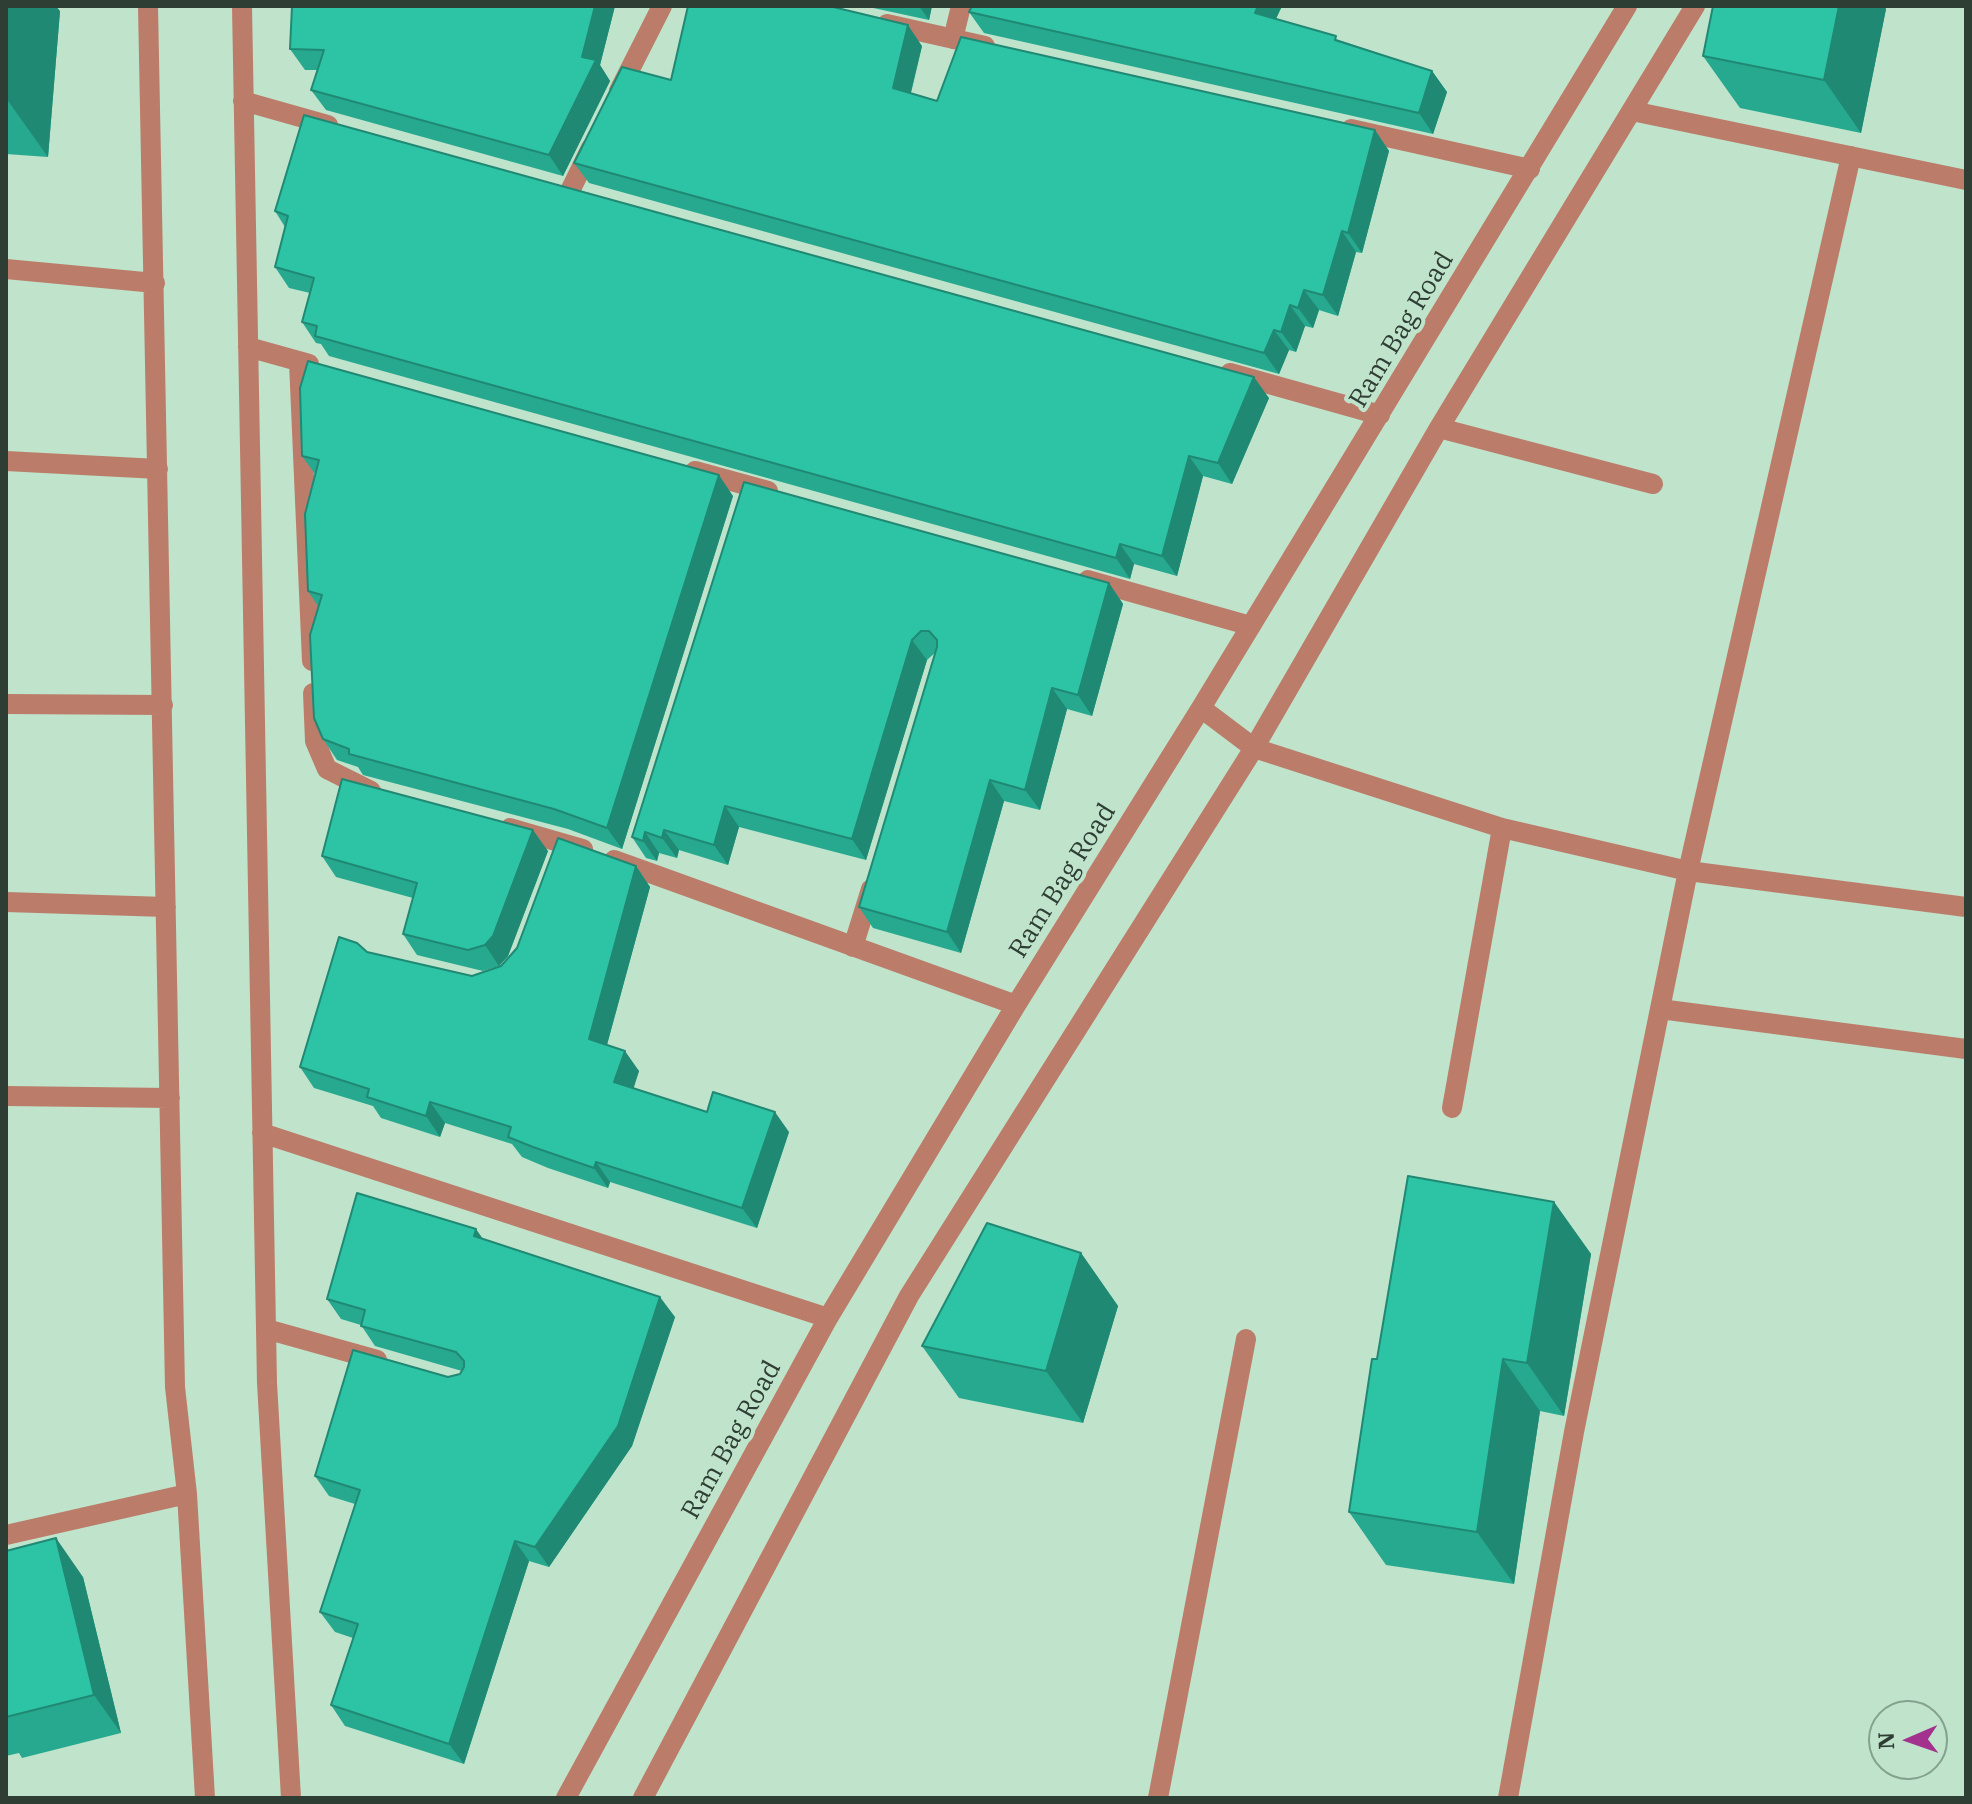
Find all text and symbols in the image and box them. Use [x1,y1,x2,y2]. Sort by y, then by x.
street label: Ram Bag Road [1343,246,1461,414]
street label: Ram Bag Road [1003,798,1123,964]
street label: Ram Bag Road [676,1355,788,1525]
north arrow [1868,1700,1948,1780]
text: N [1871,1732,1900,1750]

